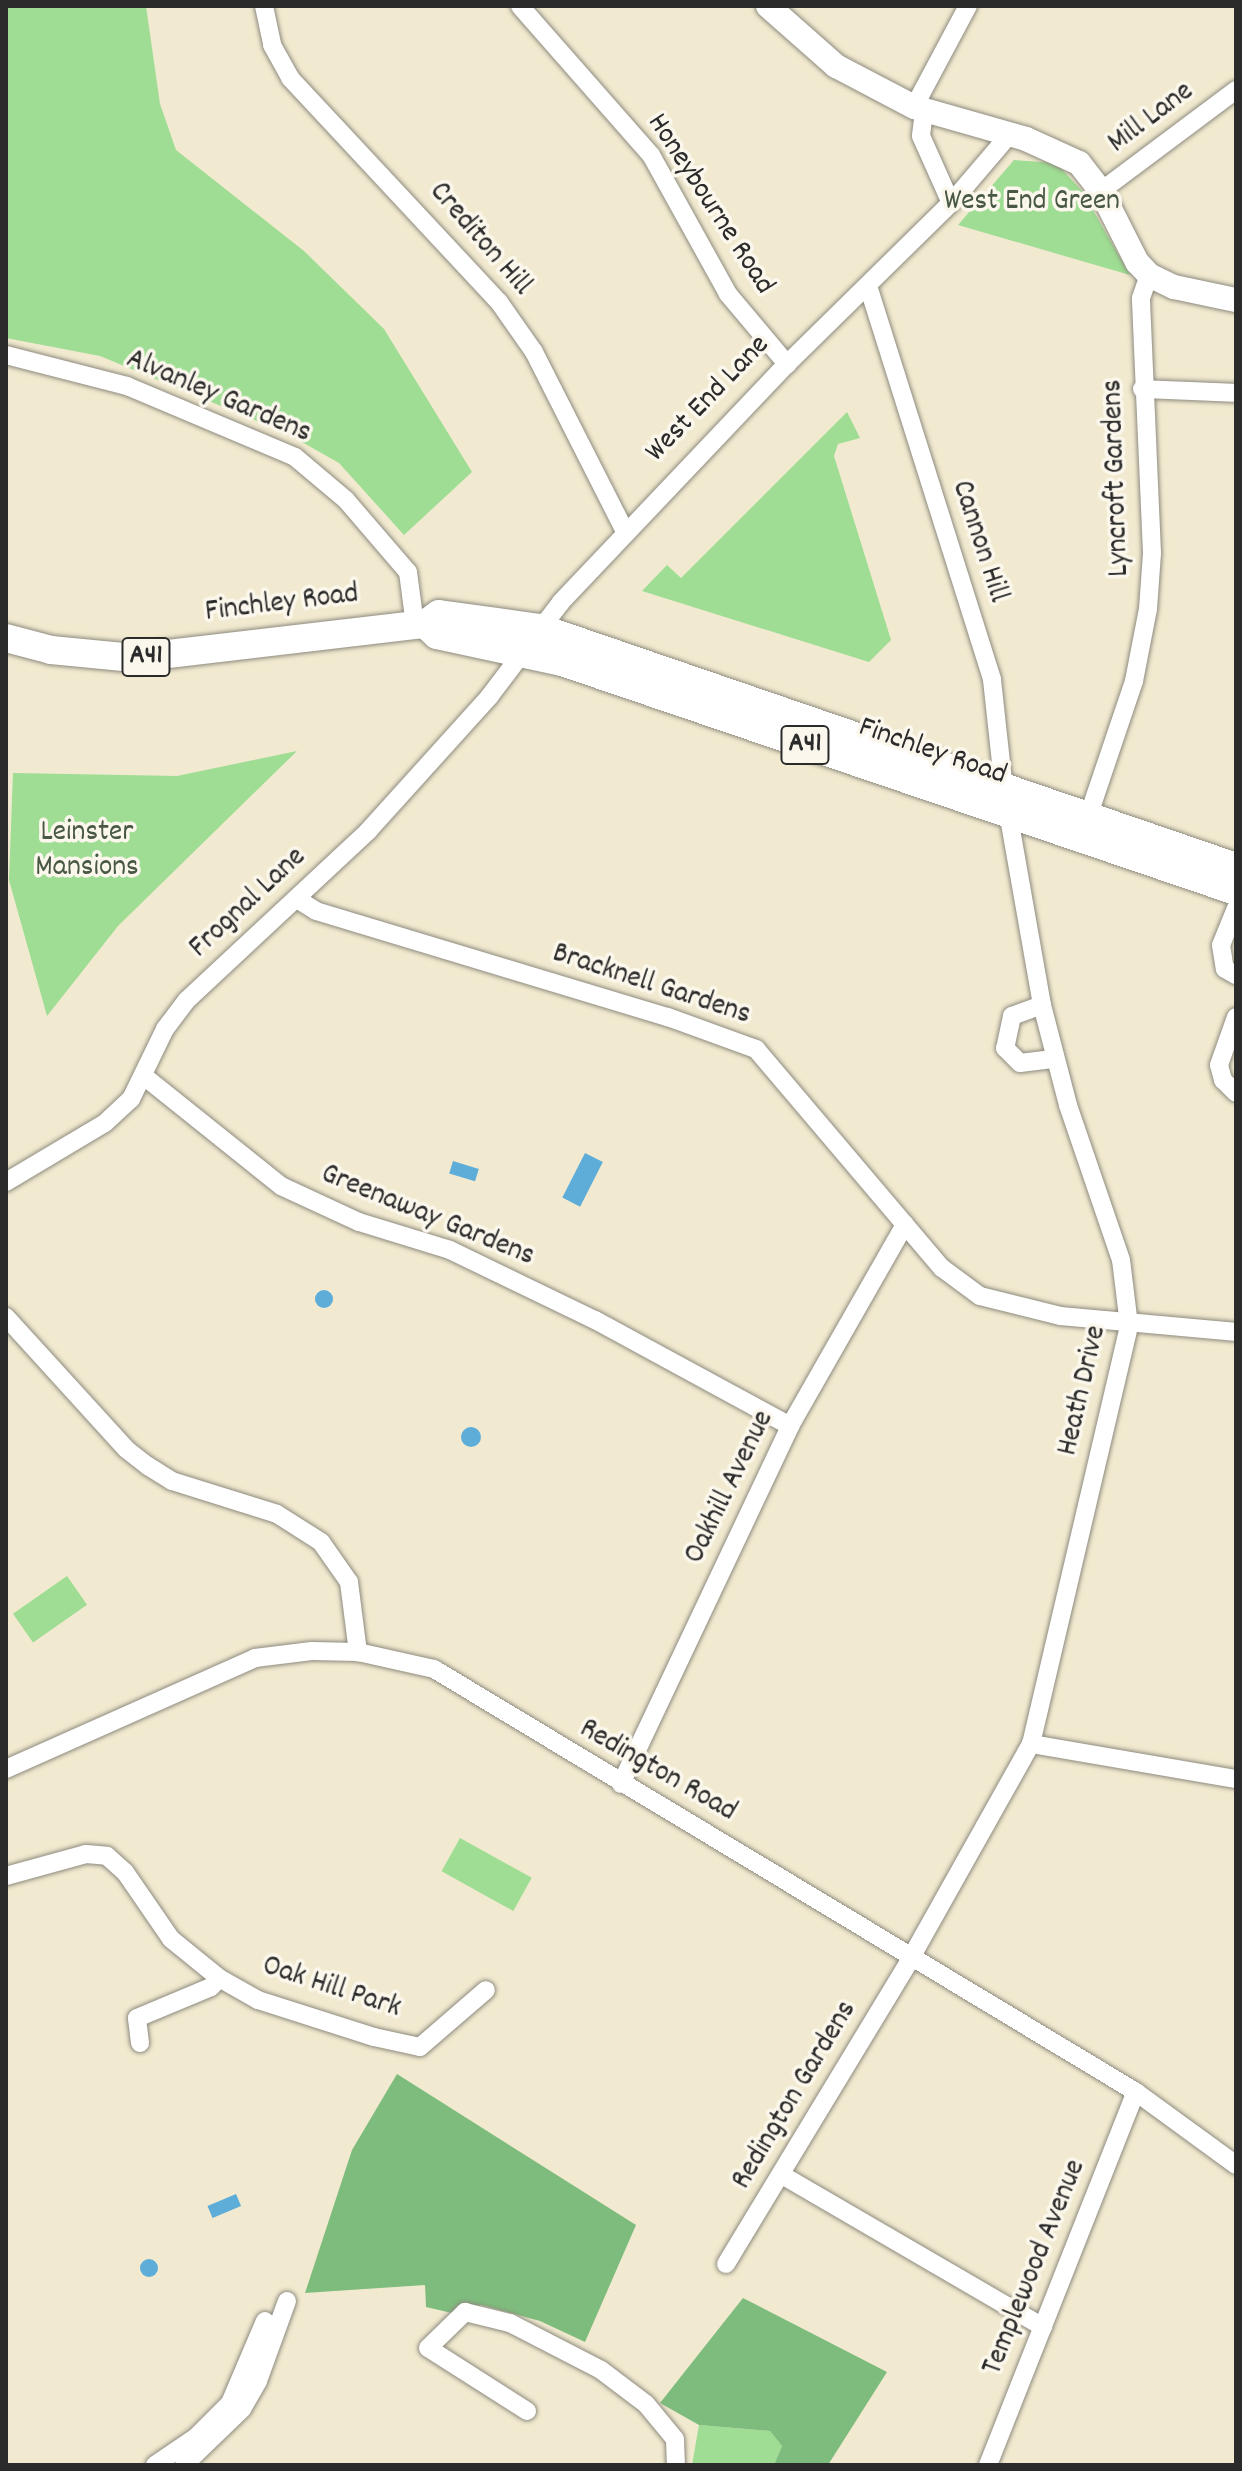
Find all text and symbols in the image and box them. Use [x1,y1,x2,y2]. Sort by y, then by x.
street label: Mill Lane [1102,75,1202,163]
street label: Honeybourne Road [637,108,781,302]
street label: Crediton Hill [420,176,538,304]
park label: West End Green [944,185,1120,221]
street label: West End Lane [640,329,778,471]
street label: Alvanley Gardens [120,343,316,453]
street label: Lyncroft Gardens [1097,379,1139,577]
street label: Cannon Hill [941,477,1015,607]
street label: Finchley Road [203,578,361,632]
road number: A41 [120,633,172,681]
street label: Finchley Road [853,711,1011,795]
road number: A41 [779,721,831,769]
park label: Leinster Mansions [35,816,139,886]
street label: Frognal Lane [183,841,315,967]
street label: Bracknell Gardens [547,937,755,1035]
street label: Greenaway Gardens [315,1158,539,1276]
street label: Heath Drive [1052,1323,1116,1459]
street label: Oakhill Avenue [678,1405,784,1571]
street label: Redington Road [572,1713,742,1831]
street label: Oak Hill Park [257,1950,405,2028]
street label: Redington Gardens [726,1995,866,2197]
street label: Templewood Avenue [976,2155,1096,2381]

